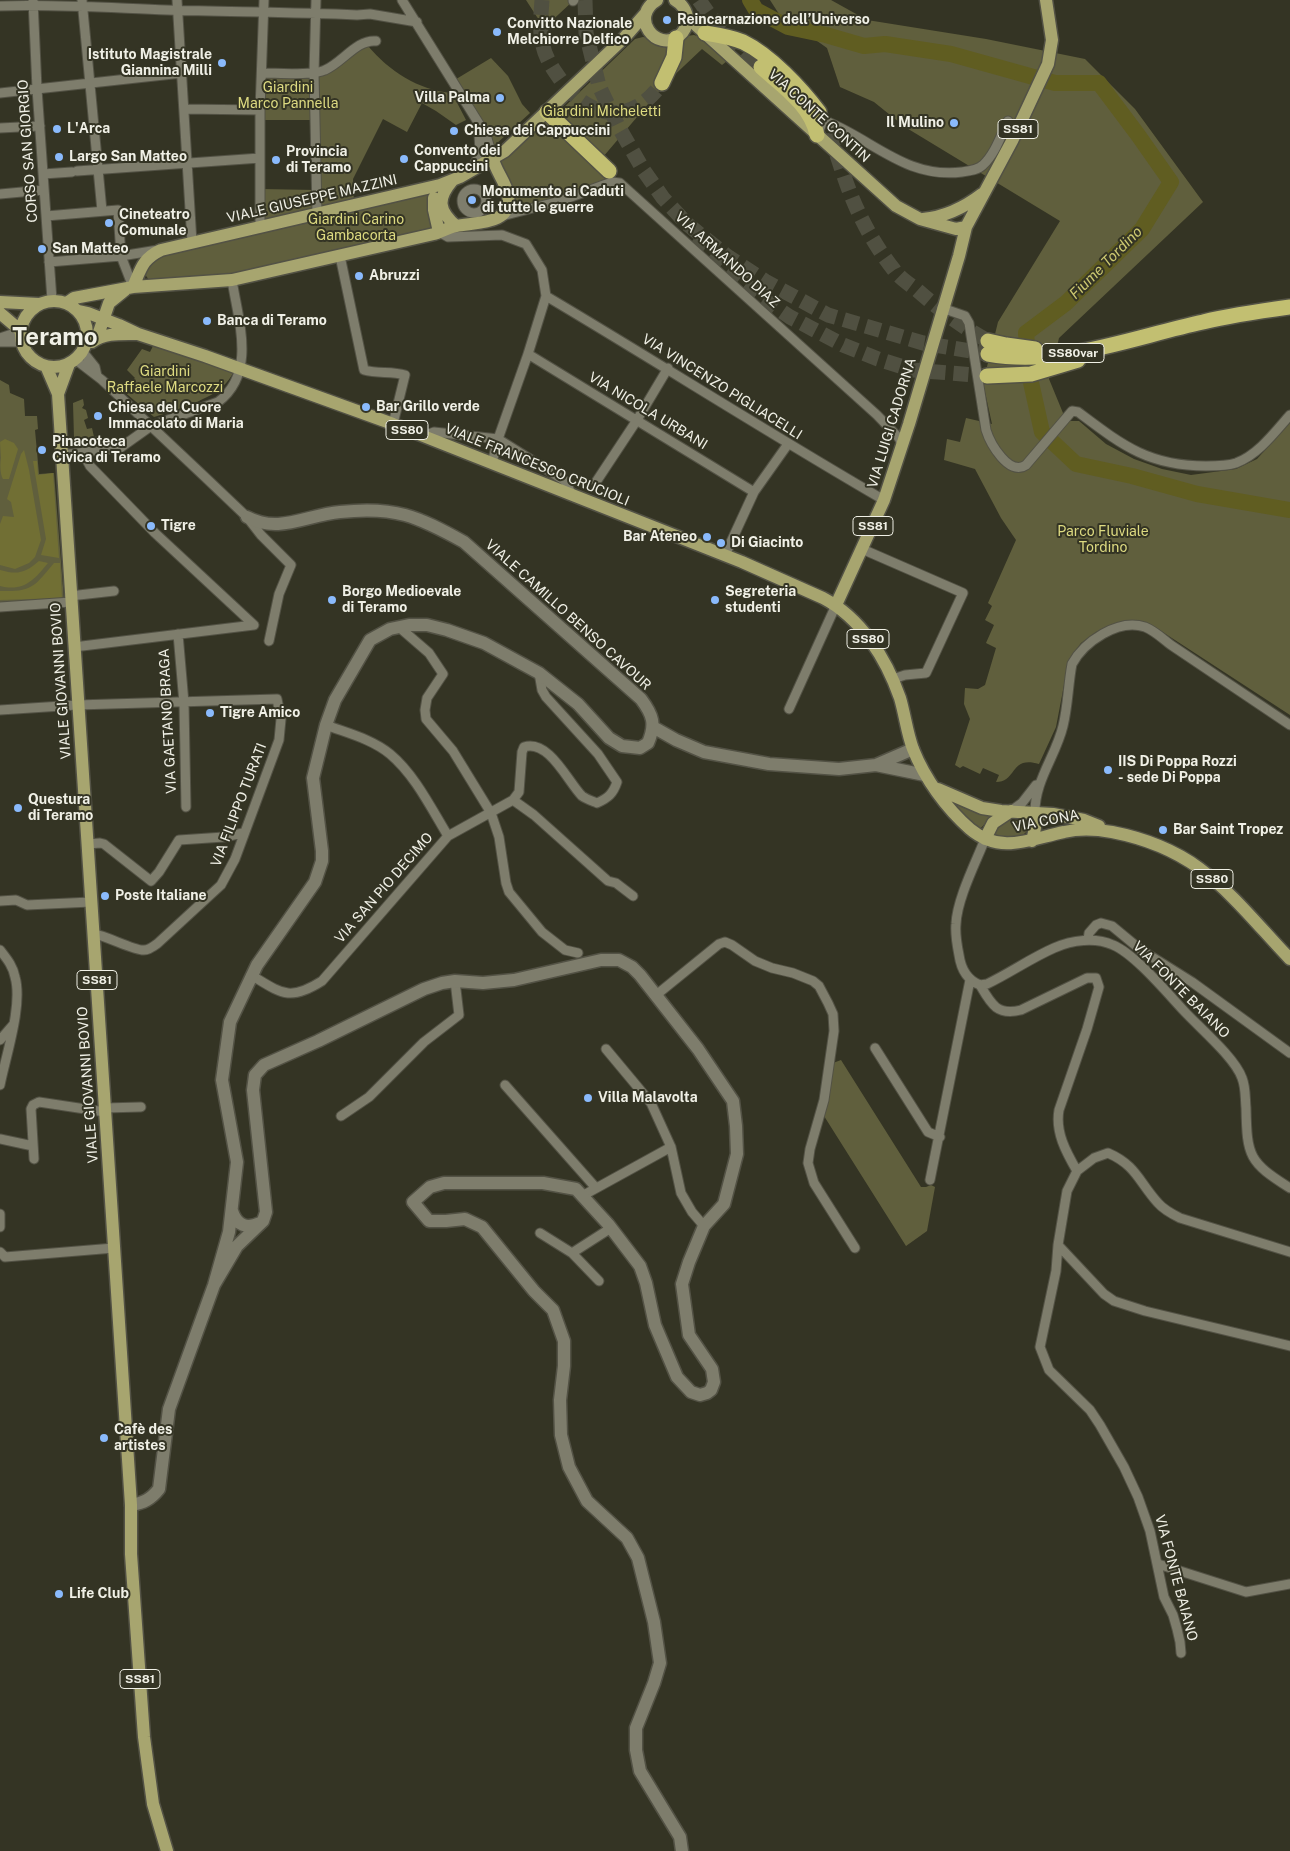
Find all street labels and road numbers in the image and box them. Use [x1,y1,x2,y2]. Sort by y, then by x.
street label: VIA CONTE CONTIN [765,66,873,166]
street label: CORSO SAN GIORGIO [15,79,41,223]
road number: SS81 [998,120,1038,138]
street label: VIALE GIUSEPPE MAZZINI [225,171,399,227]
street label: VIA ARMANDO DIAZ [671,209,783,311]
street label: VIA VINCENZO PIGLIACELLI [639,331,805,443]
road number: SS80var [1042,343,1104,362]
street label: VIA LUIGI CADORNA [864,356,920,490]
street label: VIA NICOLA URBANI [585,369,711,453]
road number: SS80 [386,420,428,440]
street label: VIALE FRANCESCO CRUCIOLI [442,420,632,510]
road number: SS81 [853,516,893,536]
street label: VIALE CAMILLO BENSO CAVOUR [482,536,654,694]
street label: VIALE GIOVANNI BOVIO [47,602,75,760]
road number: SS80 [847,630,889,648]
street label: VIA GAETANO BRAGA [156,648,180,794]
street label: VIA FILIPPO TURATI [208,741,270,869]
street label: VIA CONA [1011,806,1081,836]
street label: VIA SAN PIO DECIMO [331,829,437,947]
road number: SS80 [1191,870,1233,889]
street label: VIA FONTE BAIANO [1129,938,1233,1042]
road number: SS81 [77,970,117,990]
street label: VIALE GIOVANNI BOVIO [74,1006,102,1164]
street label: VIA FONTE BAIANO [1151,1513,1201,1643]
road number: SS81 [120,1670,160,1688]

